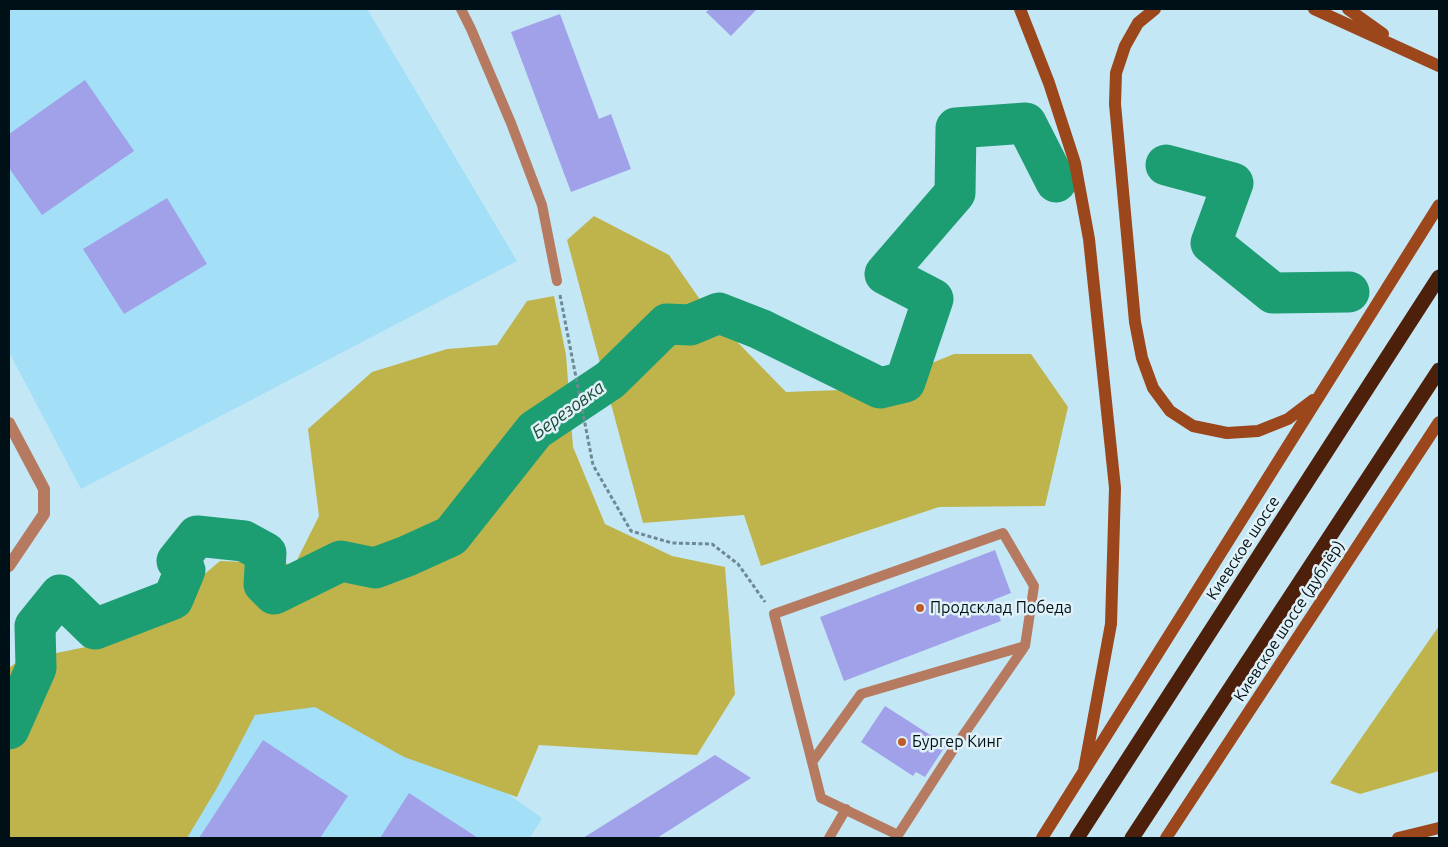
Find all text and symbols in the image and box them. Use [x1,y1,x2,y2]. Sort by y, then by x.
water label: Березовка [528,376,608,444]
street label: Киевское шоссе [1202,492,1284,604]
street label: Киевское шоссе (дублёр) [1230,537,1348,705]
place label: Продсклад Победа [930,598,1072,618]
marker: Продсклад Победа [914,602,926,614]
place label: Бургер Кинг [912,732,1002,752]
marker: Бургер Кинг [896,736,908,748]

